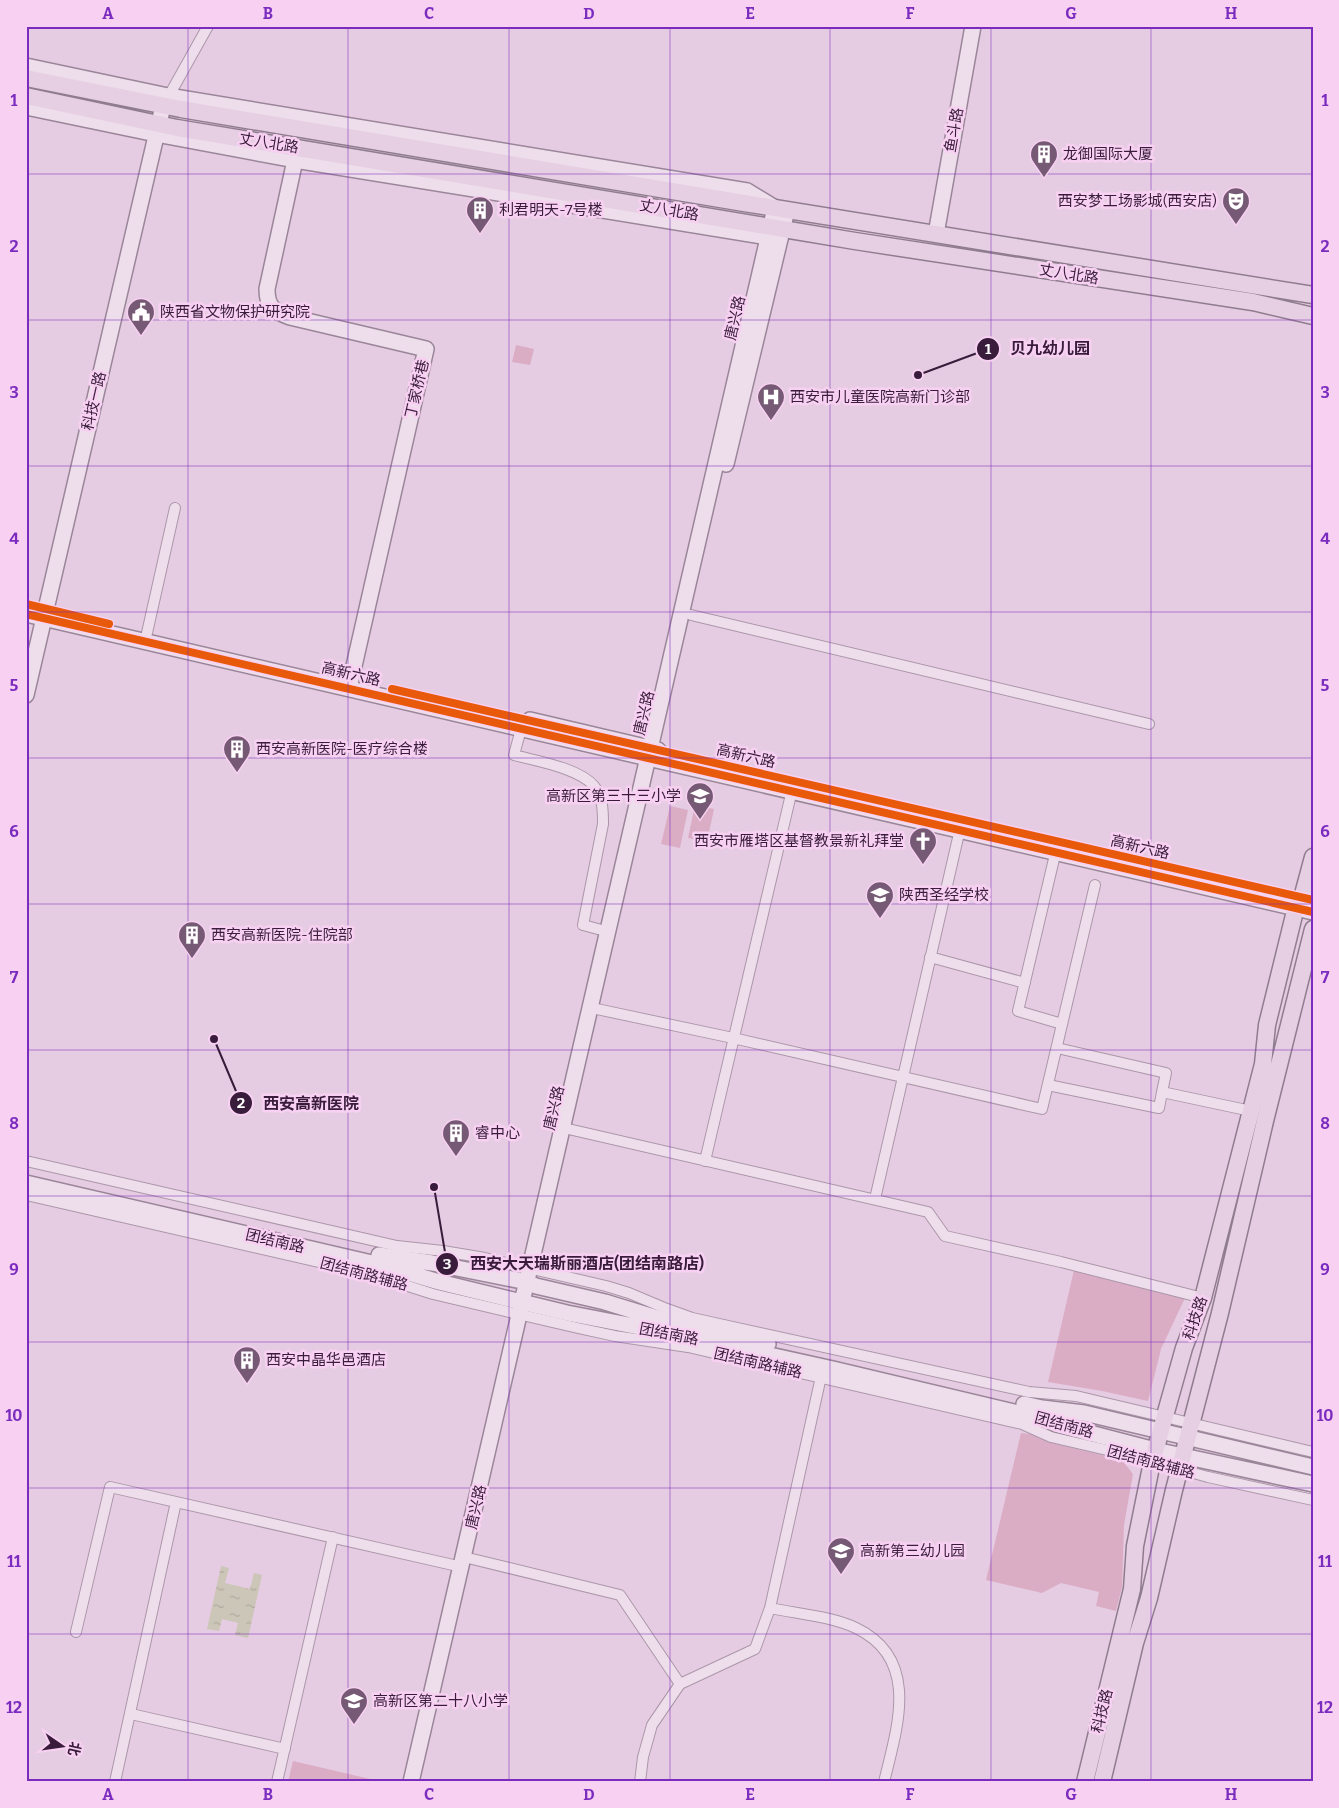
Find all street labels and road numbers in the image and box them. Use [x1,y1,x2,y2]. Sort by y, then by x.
street label: 鱼斗路 [941,106,967,154]
street label: 丈八北路 [238,129,300,157]
street label: 丈八北路 [638,196,700,224]
street label: 丈八北路 [1038,260,1100,288]
street label: 唐兴路 [721,294,749,342]
street label: 丁家桥巷 [401,358,433,420]
street label: 科技一路 [78,370,110,432]
street label: 高新六路 [320,658,382,690]
street label: 唐兴路 [630,689,658,737]
street label: 高新六路 [715,740,777,772]
street label: 高新六路 [1109,831,1171,863]
street label: 唐兴路 [540,1084,568,1132]
street label: 团结南路 [244,1225,306,1257]
street label: 团结南路辅路 [318,1254,410,1294]
street label: 科技路 [1179,1294,1211,1342]
street label: 团结南路 [638,1319,700,1349]
street label: 团结南路辅路 [712,1344,804,1382]
street label: 团结南路 [1033,1409,1095,1441]
street label: 团结南路辅路 [1105,1442,1197,1482]
street label: 唐兴路 [462,1483,490,1531]
street label: 科技路 [1088,1687,1116,1735]

